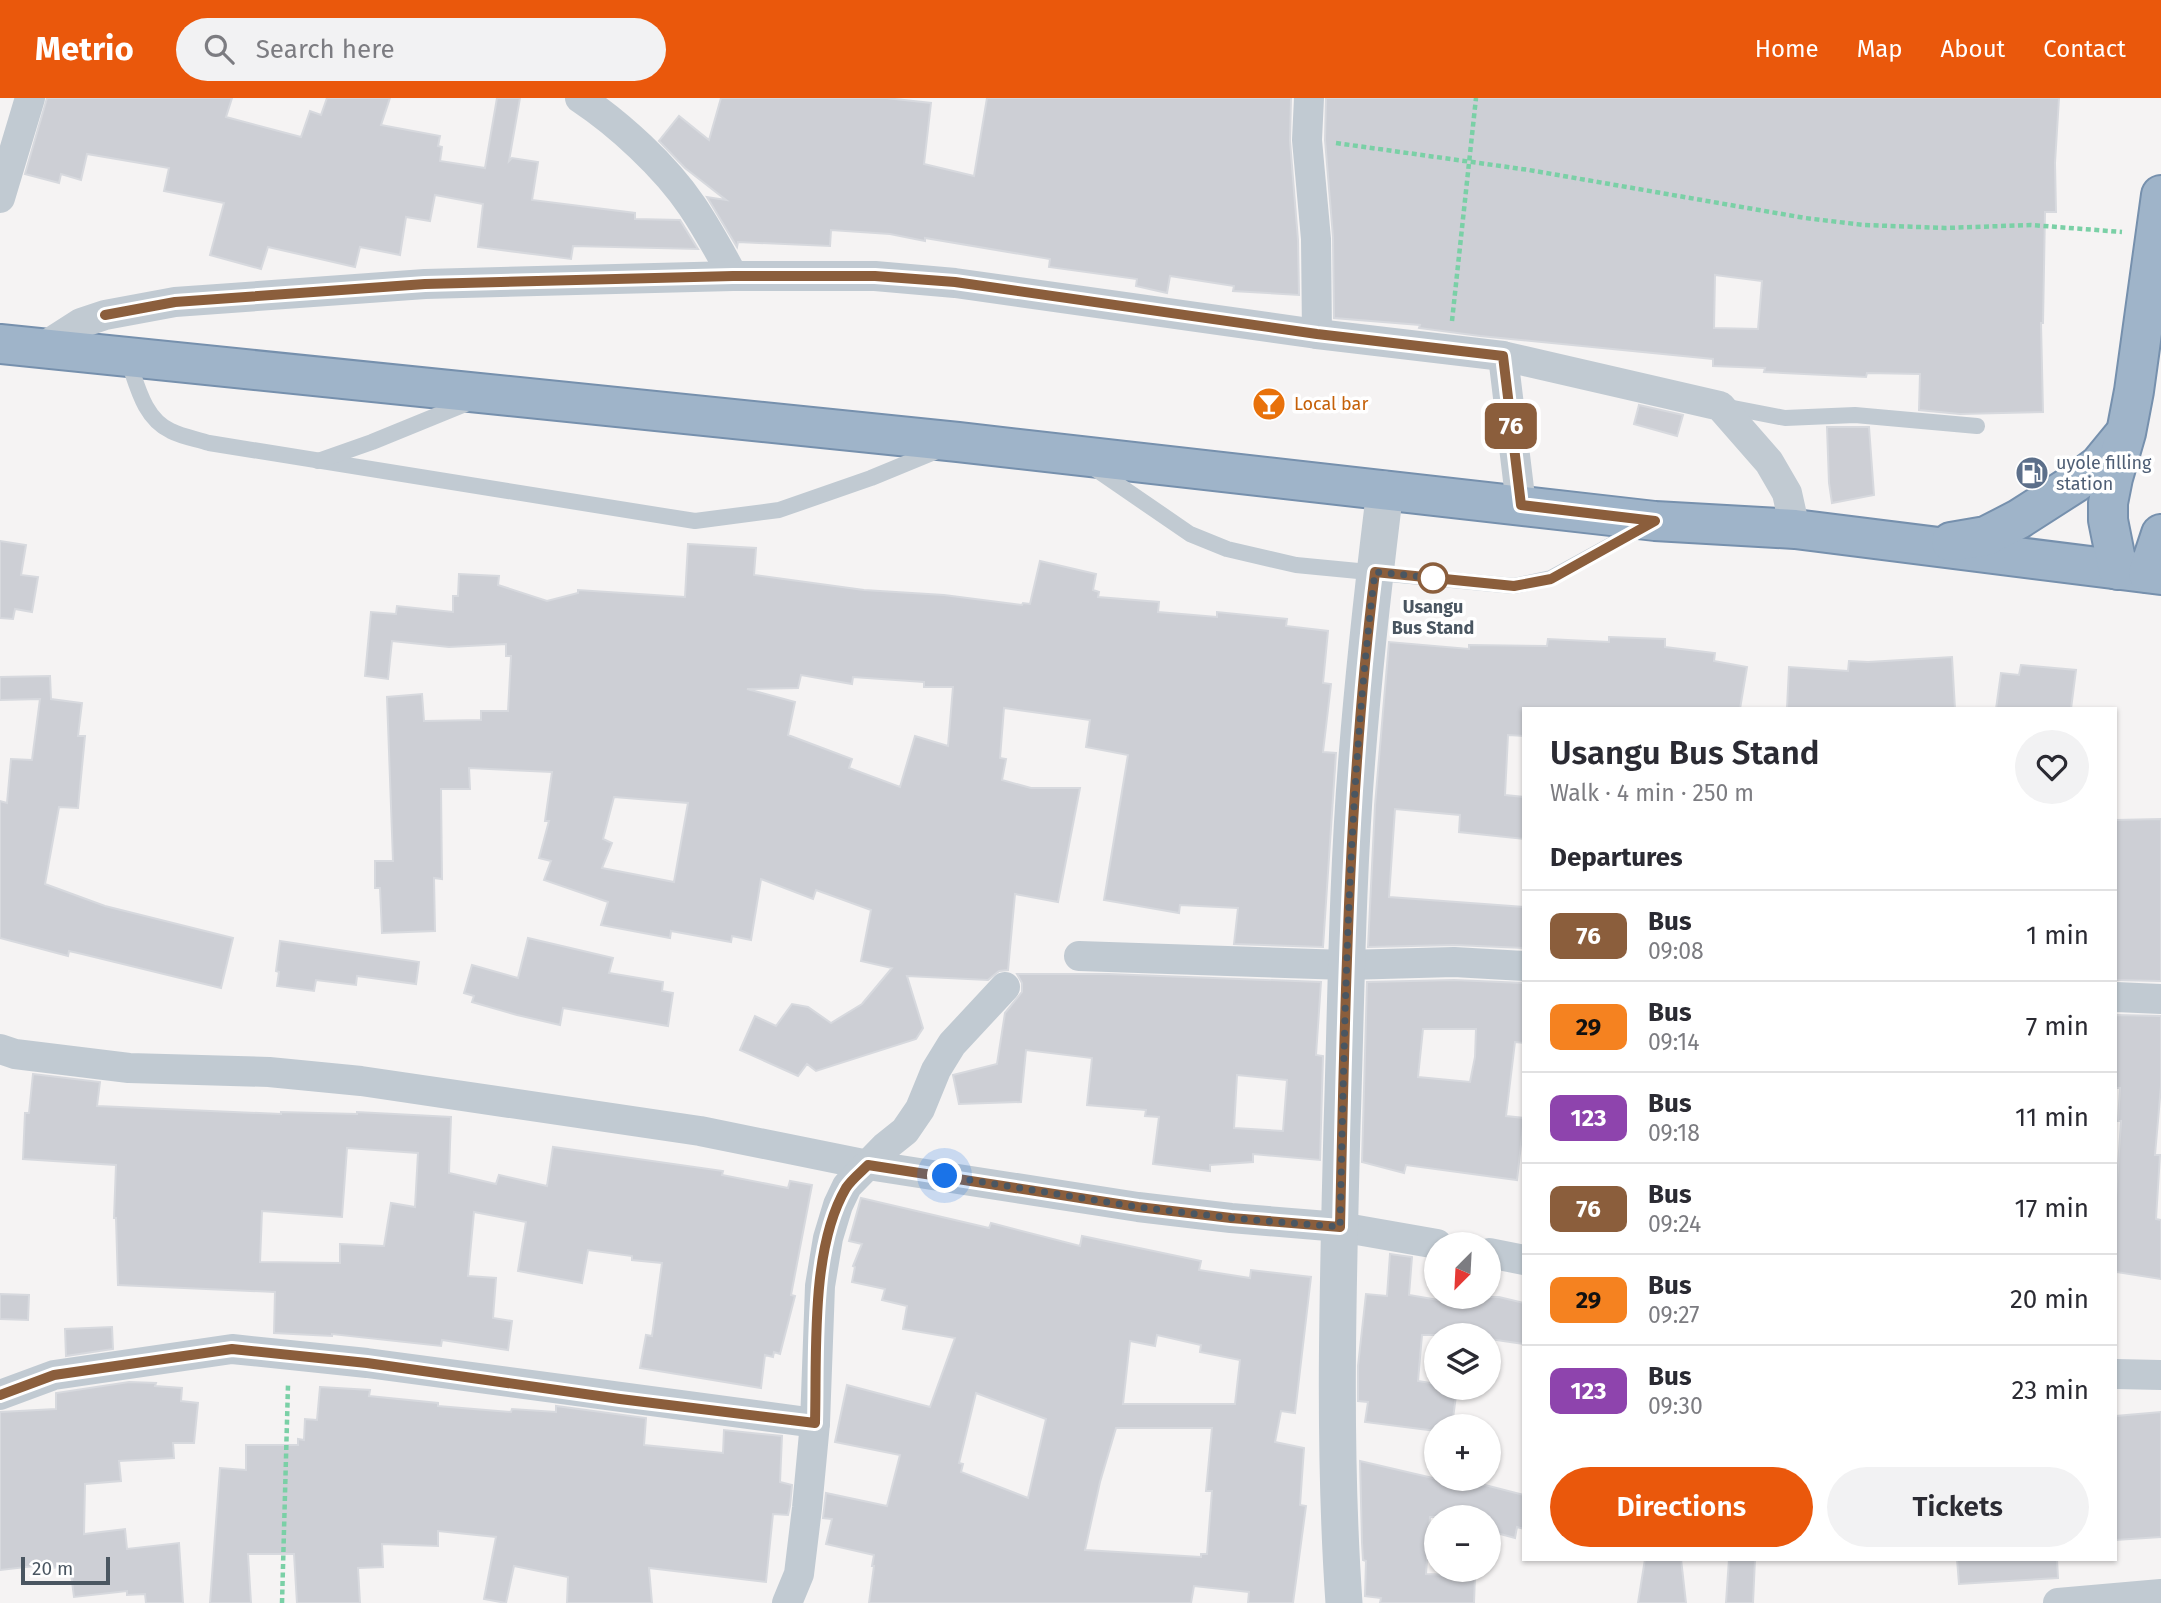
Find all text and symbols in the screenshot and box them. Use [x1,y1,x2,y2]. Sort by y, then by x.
search box [176,18,666,81]
text: Metrio [35,29,134,69]
icon: search [200,30,238,68]
text: Search here [256,34,395,65]
text: Home [1755,35,1819,63]
text: Map [1857,35,1903,63]
text: About [1941,35,2005,63]
text: Contact [2043,35,2126,63]
bar icon: Local bar [1250,385,1288,423]
place label: Local bar [1294,393,1368,415]
line badge: 76 [1480,403,1542,449]
text: 76 [1499,412,1523,440]
place label: uyole filling station [2056,452,2152,495]
fuel station icon: uyole filling station [2013,454,2051,492]
marker: Usangu Bus Stand [1418,563,1448,593]
place label: Usangu Bus Stand [1392,596,1474,639]
button: heart [2015,730,2089,804]
text: Usangu Bus Stand [1550,733,1820,773]
text: Walk · 4 min · 250 m [1550,779,1754,807]
text: Departures [1550,842,1683,873]
text: Bus [1648,906,1691,937]
text: 1 min [2026,920,2089,951]
text: 76 [1576,922,1601,950]
text: 09:08 [1648,937,1704,965]
text: Bus [1648,997,1691,1028]
text: 7 min [2026,1011,2089,1042]
text: 29 [1576,1013,1601,1041]
text: 09:14 [1648,1028,1699,1056]
text: Bus [1648,1088,1691,1119]
text: 11 min [2015,1102,2089,1133]
text: 123 [1571,1104,1606,1132]
text: 09:18 [1648,1119,1700,1147]
your location [927,1158,962,1193]
text: Bus [1648,1179,1691,1210]
text: 17 min [2014,1193,2089,1224]
text: 76 [1576,1195,1601,1223]
text: 09:24 [1648,1210,1701,1238]
north arrow [1424,1232,1502,1309]
map controls [1424,1232,1501,1582]
text: Bus [1648,1270,1691,1301]
text: 20 min [2010,1284,2089,1315]
text: 29 [1576,1286,1601,1314]
text: 09:27 [1648,1301,1700,1329]
button: layers [1424,1323,1501,1400]
text: Bus [1648,1361,1691,1392]
text: 23 min [2012,1375,2089,1406]
text: 123 [1571,1377,1606,1405]
text: 09:30 [1648,1392,1703,1420]
button: + [1424,1414,1501,1491]
button: Directions [1550,1467,1813,1547]
button: Tickets [1827,1467,2089,1547]
button: − [1424,1505,1501,1582]
scale bar [21,1554,110,1586]
text: 20 m [32,1557,73,1580]

